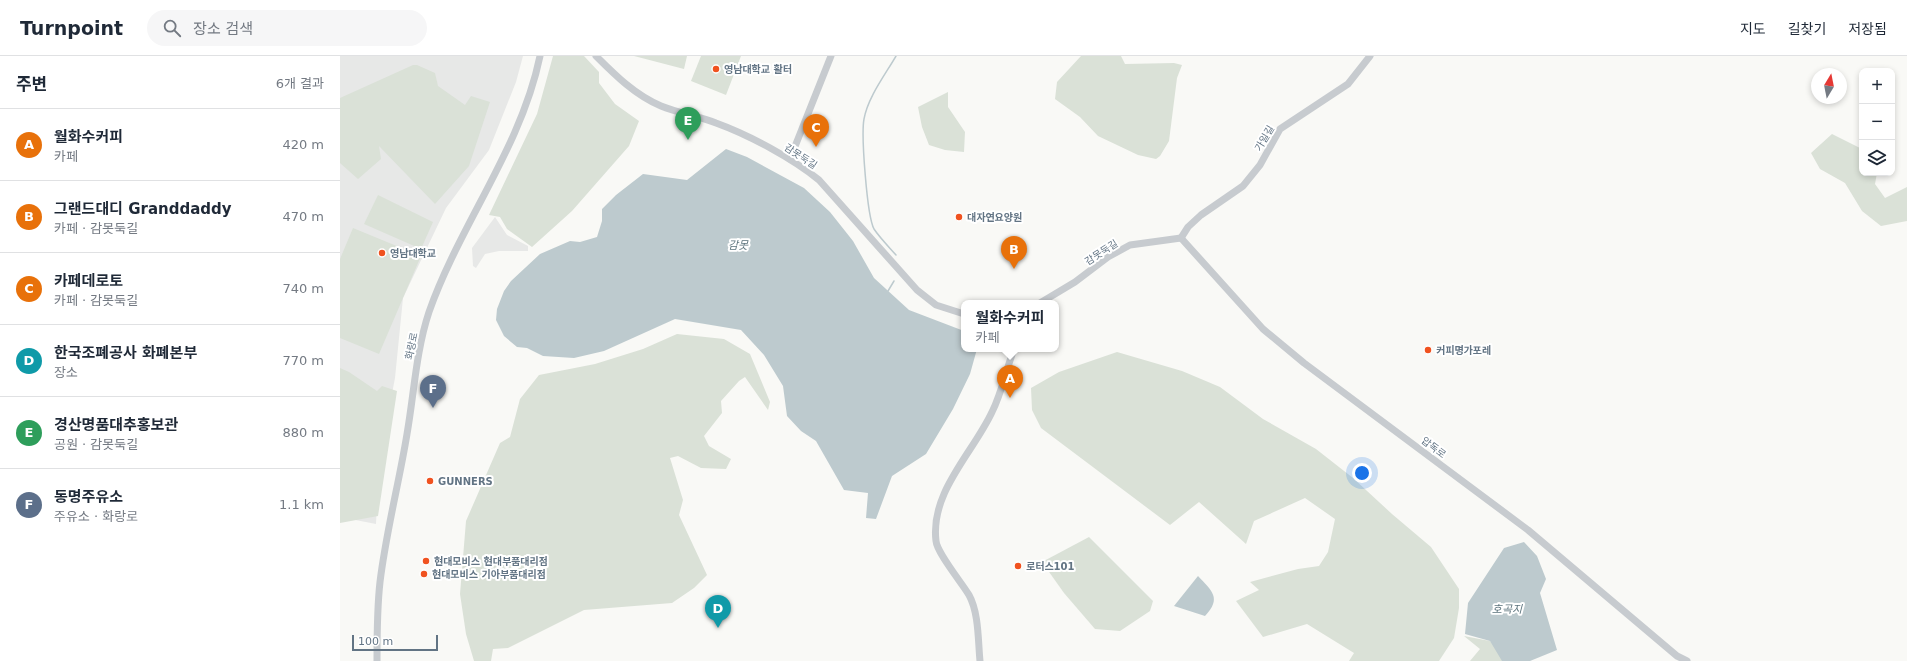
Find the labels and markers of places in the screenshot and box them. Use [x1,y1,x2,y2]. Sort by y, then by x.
place label: 영남대학교 활터 [724,63,792,75]
marker: 영남대학교 활터 [711,64,721,74]
pin: E [675,107,701,140]
pin: C [803,114,829,147]
marker: 대자연요양원 [954,212,964,222]
place label: 대자연요양원 [967,212,1022,223]
pin: B [1001,236,1027,269]
place label: 영남대학교 [390,247,436,259]
marker: 영남대학교 [377,248,387,258]
marker: 커피명가포레 [1423,345,1433,355]
place label: 커피명가포레 [1436,345,1491,356]
pin: A [997,365,1023,398]
pin: F [420,375,446,408]
marker: GUNNERS [425,476,435,486]
place label: GUNNERS [438,476,493,487]
place label: 현대모비스 현대부품대리점 [434,555,548,567]
marker: 현대모비스 현대부품대리점 [421,556,431,566]
marker: 로터스101 [1013,561,1023,571]
place label: 로터스101 [1026,561,1075,572]
place label: 현대모비스 기아부품대리점 [432,568,546,580]
marker: 현대모비스 기아부품대리점 [419,569,429,579]
pin: D [705,595,731,628]

